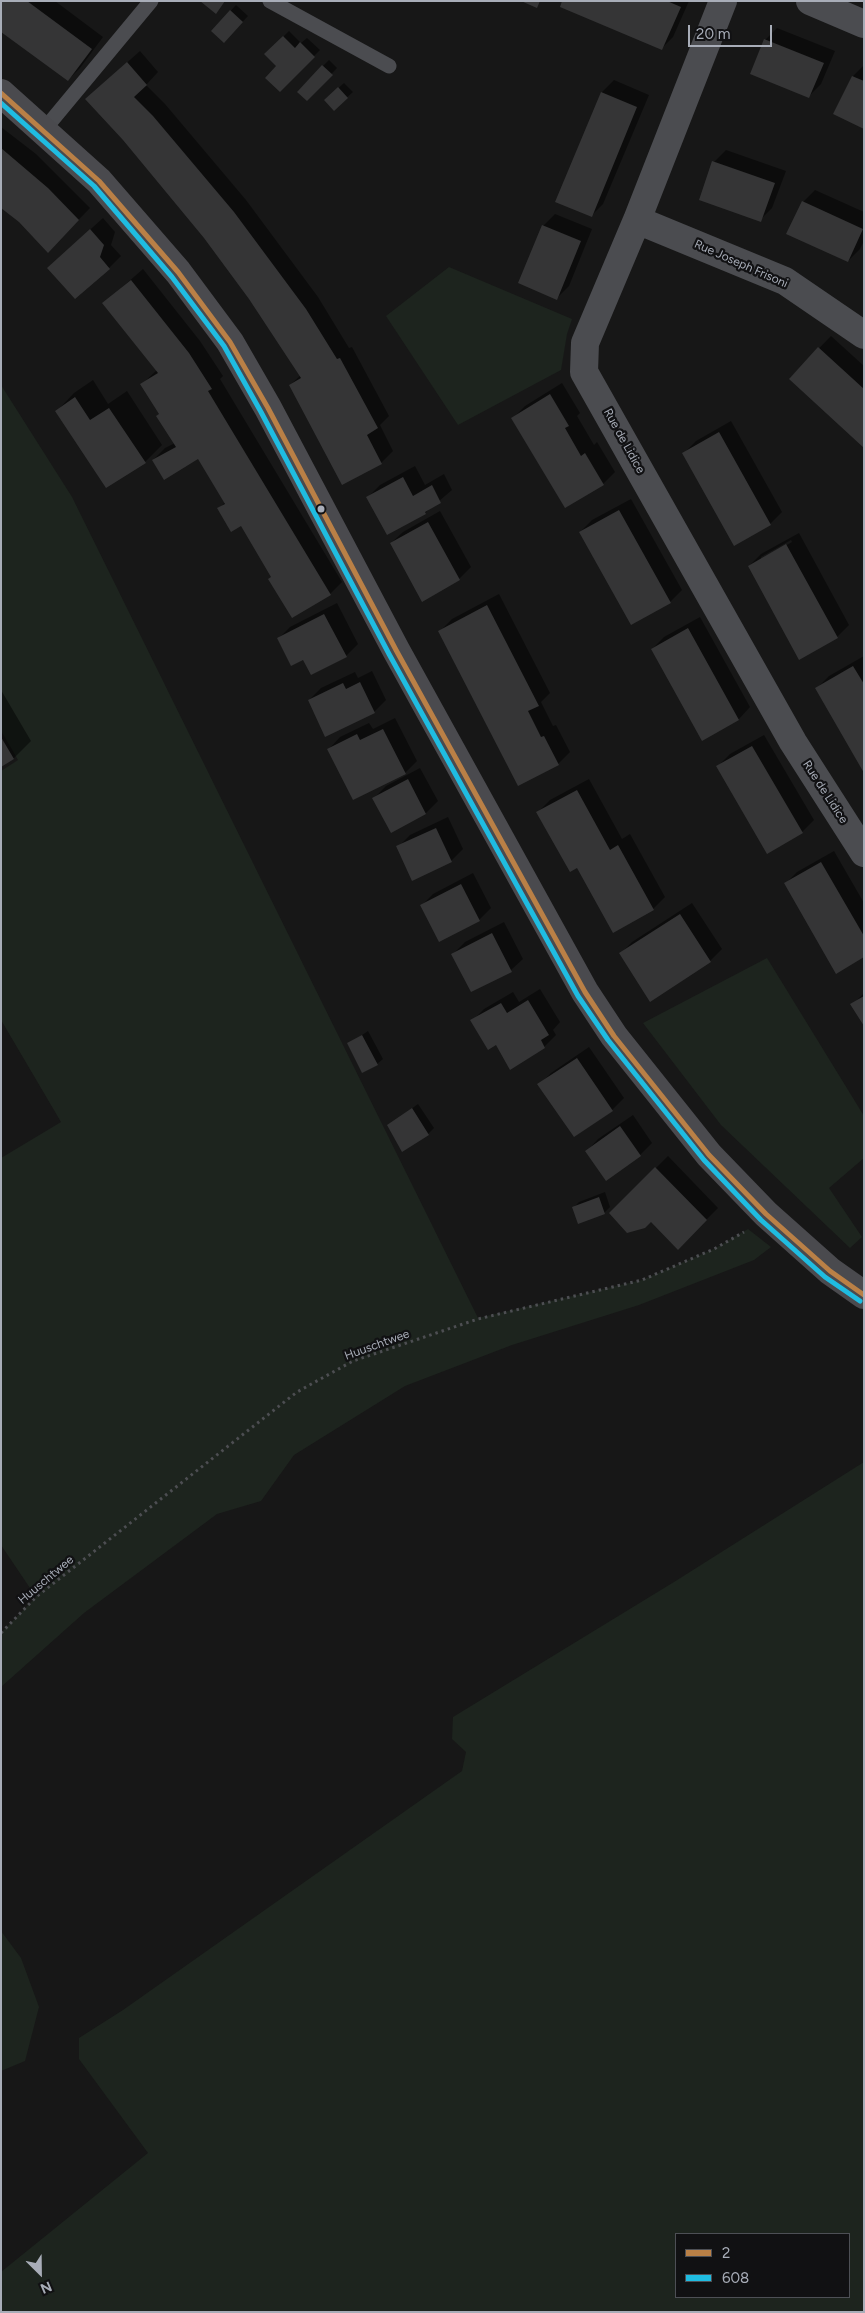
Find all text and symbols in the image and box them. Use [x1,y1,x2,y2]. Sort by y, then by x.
scale bar [690,15,774,47]
text: 20 m [696,25,730,43]
street label: Rue Joseph Frisoni [692,237,790,291]
street label: Rue de Lidice [600,406,648,476]
unlabelled marker [316,504,326,514]
street label: Rue de Lidice [799,758,851,826]
street label: Huuschtwee [343,1327,411,1363]
street label: Huuschtwee [15,1553,77,1607]
legend [675,2233,850,2298]
text: 2 [722,2244,730,2262]
north arrow [15,2248,65,2298]
text: 608 [722,2269,749,2287]
text: N [38,2277,54,2297]

